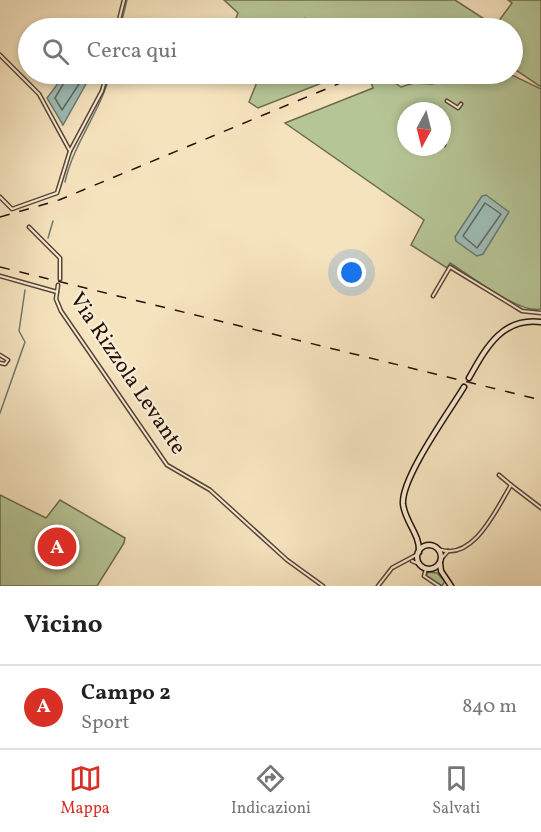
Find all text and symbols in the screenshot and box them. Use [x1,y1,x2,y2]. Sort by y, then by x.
search box [18,18,523,84]
icon: search [39,35,72,68]
text: Cerca qui [87,36,177,67]
north arrow [397,102,451,156]
your location [337,258,366,287]
street label: Via Rizzola Levante [61,287,193,461]
pin: A [38,524,76,570]
text: Vicino [24,607,103,643]
text: Campo 2 [81,678,171,709]
text: A [36,693,51,721]
text: 840 m [462,693,517,721]
text: Sport [81,709,130,737]
tab: Mappa [61,762,110,820]
tab: Indicazioni [231,762,311,820]
tab: Salvati [432,762,480,820]

